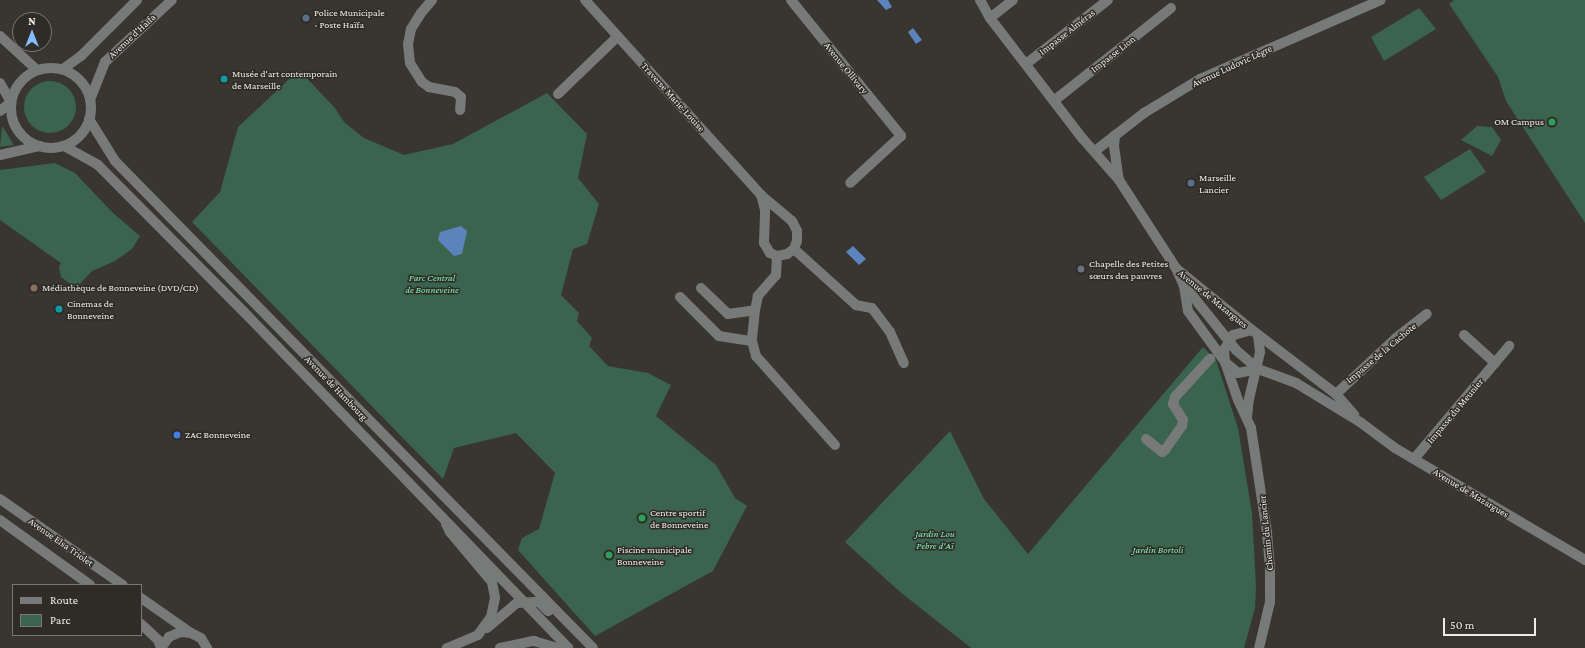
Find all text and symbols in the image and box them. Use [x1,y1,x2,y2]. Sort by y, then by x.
place label: Police Municipale - Poste Haïfa [314,6,385,30]
street label: Impasse Alméras [1037,6,1097,58]
street label: Avenue d'Haïfa [106,11,158,61]
north arrow [12,12,52,52]
marker: Police Municipale - Poste Haïfa [301,13,311,23]
text: N [28,15,36,27]
street label: Impasse Lion [1088,33,1138,75]
street label: Avenue Ollivary [821,40,871,96]
street label: Avenue Ludovic Lègre [1190,42,1274,90]
street label: Traverse Marie-Louise [639,60,707,134]
place label: Musée d'art contemporain de Marseille [232,67,337,90]
marker: Musée d'art contemporain de Marseille [219,74,229,84]
place label: OM Campus [1494,116,1544,128]
marker: OM Campus [1547,117,1557,127]
place label: Marseille Lancier [1199,171,1236,194]
marker: Marseille Lancier [1186,178,1196,188]
place label: Chapelle des Petites sœurs des pauvres [1089,257,1168,280]
marker: Chapelle des Petites sœurs des pauvres [1076,264,1086,274]
street label: Avenue de Mazargues [1176,267,1250,331]
park label: Parc Central de Bonneveine [405,271,459,294]
place label: Médiathèque de Bonneveine (DVD/CD) [42,282,199,294]
marker: Médiathèque de Bonneveine (DVD/CD) [29,283,39,293]
place label: Cinemas de Bonneveine [67,297,114,320]
marker: Cinemas de Bonneveine [54,304,64,314]
street label: Impasse de la Cachote [1343,320,1419,386]
street label: Avenue de Hambourg [302,353,370,423]
street label: Impasse du Meunier [1424,376,1486,446]
place label: ZAC Bonneveine [185,429,250,441]
marker: ZAC Bonneveine [172,430,182,440]
street label: Avenue de Mazargues [1431,466,1511,520]
street label: Chemin du Lancier [1256,495,1276,571]
place label: Centre sportif de Bonneveine [650,506,708,530]
marker: Centre sportif de Bonneveine [637,513,647,523]
street label: Avenue Elsa Triolet [26,515,96,569]
park label: Jardin Lou Pebre d'Aï [915,527,955,550]
place label: Piscine municipale Bonneveine [617,543,692,566]
park label: Jardin Bortoli [1133,544,1183,556]
marker: Piscine municipale Bonneveine [604,550,614,560]
legend [12,584,142,636]
text: Route [50,593,78,607]
scale bar [1445,610,1538,636]
text: Parc [50,613,70,627]
text: 50 m [1450,618,1474,632]

